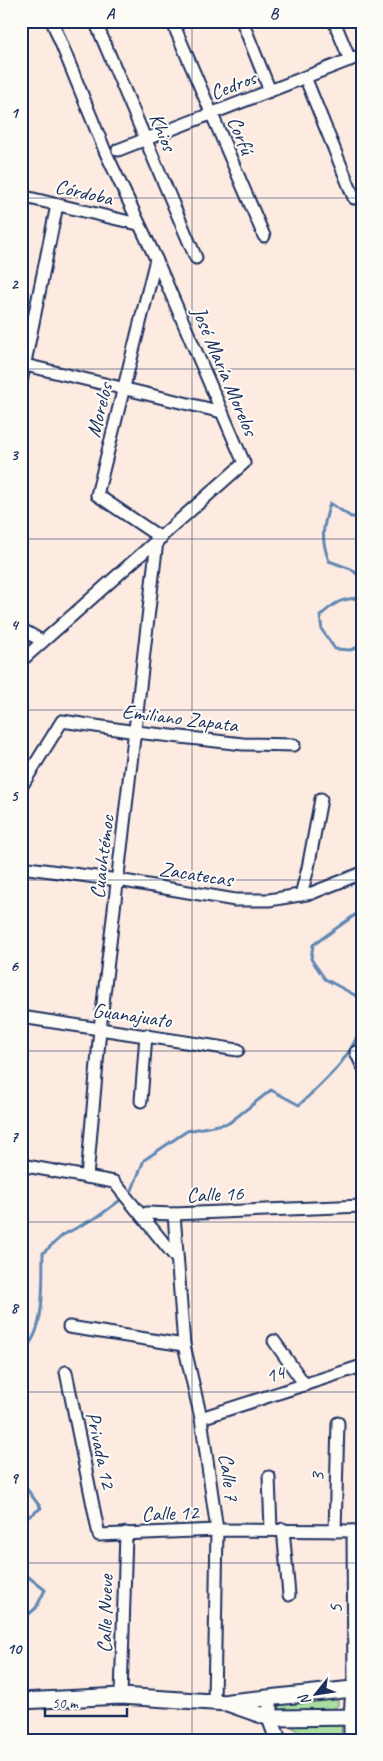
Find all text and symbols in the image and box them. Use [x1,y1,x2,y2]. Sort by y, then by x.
text: A [106,4,116,24]
text: B [270,4,280,24]
street label: Cedros [206,64,261,106]
text: 1 [10,103,19,123]
street label: Khios [143,109,183,157]
street label: Corfú [221,112,261,160]
street label: Córdoba [53,173,117,212]
text: 2 [10,274,19,294]
street label: José María Morelos [186,302,265,441]
street label: Morelos [80,378,119,440]
text: 3 [10,445,19,465]
text: 4 [10,615,19,635]
street label: Emiliano Zapata [120,698,241,738]
text: 5 [11,786,20,806]
street label: Cuauhtémoc [84,812,120,900]
street label: Zacatecas [158,855,236,893]
text: 6 [10,956,19,976]
street label: Guanajuato [91,997,175,1034]
text: 7 [10,1127,19,1147]
street label: Calle 16 [186,1180,244,1208]
text: 8 [10,1298,19,1318]
street label: 14 [262,1358,290,1389]
street label: Privada 12 [80,1409,122,1492]
street label: Calle 7 [213,1452,245,1504]
text: 9 [10,1468,19,1488]
street label: 3 [304,1470,330,1482]
street label: Calle 12 [141,1499,200,1527]
street label: Calle Nueve [91,1573,119,1653]
street label: 5 [322,1603,348,1614]
text: 10 [7,1639,23,1659]
north arrow [290,1668,340,1718]
scale bar [45,1686,128,1718]
text: N [294,1690,315,1708]
text: 50 m [52,1694,79,1713]

